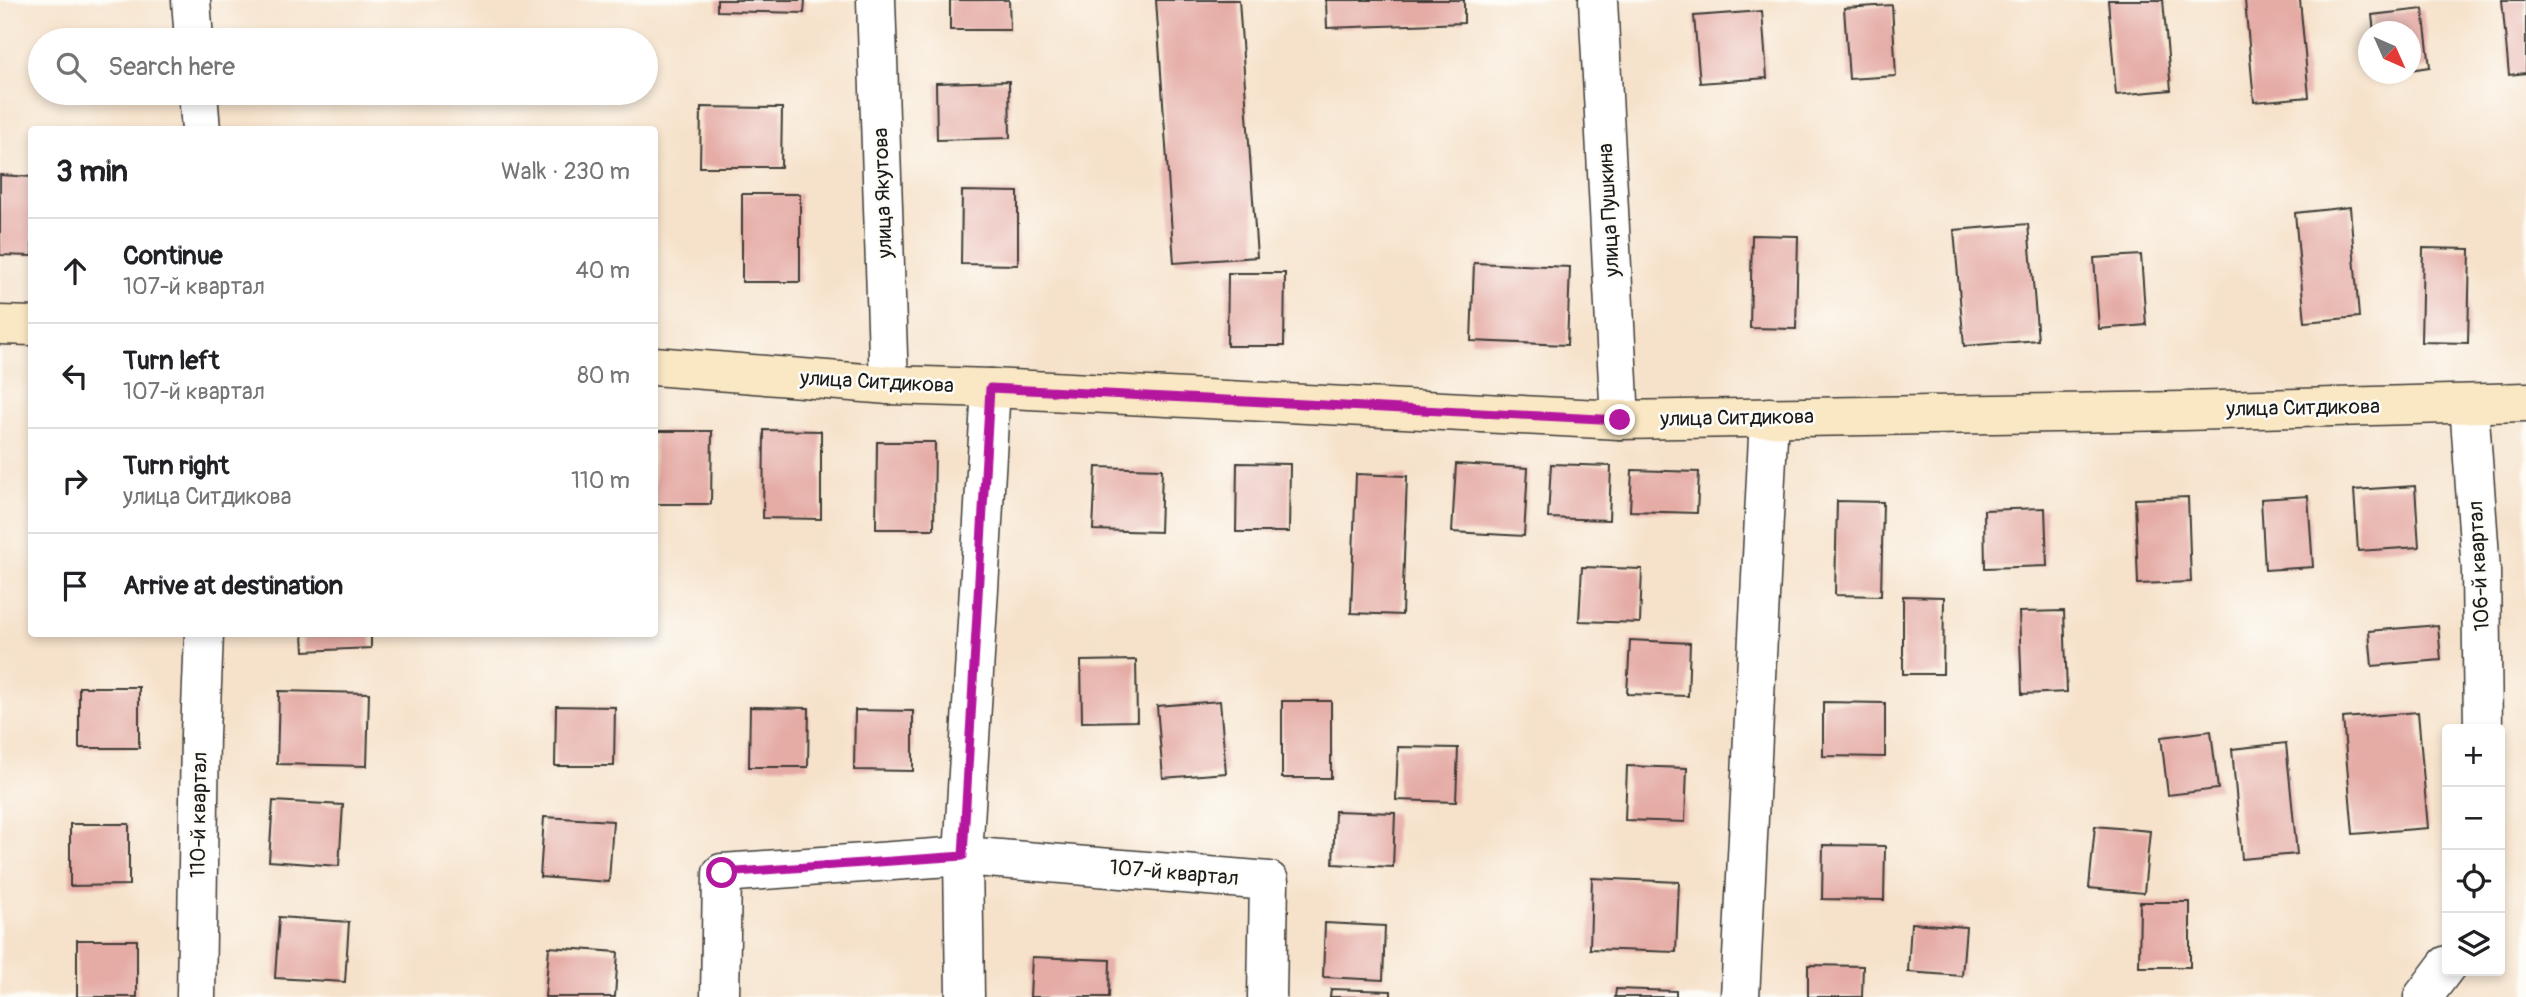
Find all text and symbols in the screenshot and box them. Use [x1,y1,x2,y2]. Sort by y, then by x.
north arrow [2358,21,2421,84]
search box [28,28,658,105]
icon: search [52,48,90,86]
text: Search here [108,51,235,83]
street label: улица Якутова [867,127,899,260]
street label: улица Пушкина [1592,143,1626,278]
text: 3 min [56,153,128,190]
text: Walk · 230 m [501,157,630,186]
text: Continue [123,240,223,272]
icon: ahead [56,252,94,290]
text: 40 m [576,256,630,285]
text: 107-й квартал [123,272,265,301]
text: Turn left [123,345,219,377]
icon: left [56,357,94,395]
text: 80 m [577,361,630,390]
street label: улица Ситдикова [798,364,955,400]
text: 107-й квартал [123,377,265,406]
street label: улица Ситдикова [2225,393,2380,423]
street label: улица Ситдикова [1659,403,1814,433]
route end [1604,404,1635,435]
text: Turn right [123,450,229,482]
icon: right [56,462,94,500]
text: 110 m [571,466,630,495]
text: улица Ситдикова [123,482,291,511]
street label: 106-й квартал [2462,500,2496,632]
icon: arrive [56,567,94,605]
text: Arrive at destination [123,570,343,602]
map controls [2442,724,2505,976]
button: + [2442,724,2505,787]
street label: 110-й квартал [184,752,214,878]
button: − [2442,787,2505,850]
button: locate [2442,850,2505,913]
street label: 107-й квартал [1108,854,1240,892]
route start [706,857,737,888]
button: layers [2442,913,2505,976]

